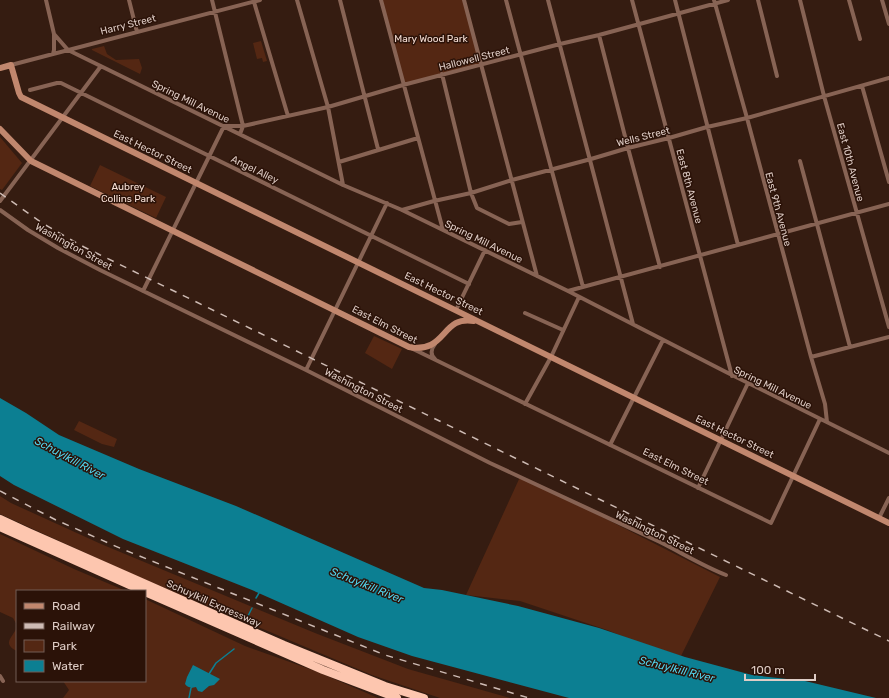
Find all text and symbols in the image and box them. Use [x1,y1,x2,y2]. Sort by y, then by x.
street label: Harry Street [99,12,157,38]
park label: Mary Wood Park [394,33,468,45]
street label: Hallowell Street [437,44,511,74]
street label: Spring Mill Avenue [150,78,232,126]
street label: East 10th Avenue [834,122,866,203]
street label: Wells Street [615,125,671,149]
street label: East Hector Street [111,128,194,176]
street label: East 8th Avenue [673,148,705,225]
street label: Angel Alley [229,153,281,187]
street label: East 9th Avenue [762,171,794,248]
park label: Aubrey Collins Park [101,181,156,205]
street label: Spring Mill Avenue [443,218,525,266]
street label: Washington Street [33,221,114,273]
street label: East Hector Street [402,270,485,318]
street label: East Elm Street [350,303,419,347]
street label: Spring Mill Avenue [732,364,814,412]
street label: Washington Street [322,366,405,416]
street label: East Hector Street [693,413,776,461]
water label: Schuylkill River [32,434,108,483]
street label: East Elm Street [641,446,711,488]
street label: Washington Street [613,509,696,557]
water label: Schuylkill River [328,565,406,606]
street label: Schuylkill Expressway [164,578,263,630]
legend [16,590,146,682]
text: Road [52,599,80,613]
text: Railway [52,619,95,633]
text: Park [52,639,78,653]
water label: Schuylkill River [638,654,717,685]
scale bar [745,656,815,682]
text: Water [52,659,84,673]
text: 100 m [751,663,785,677]

